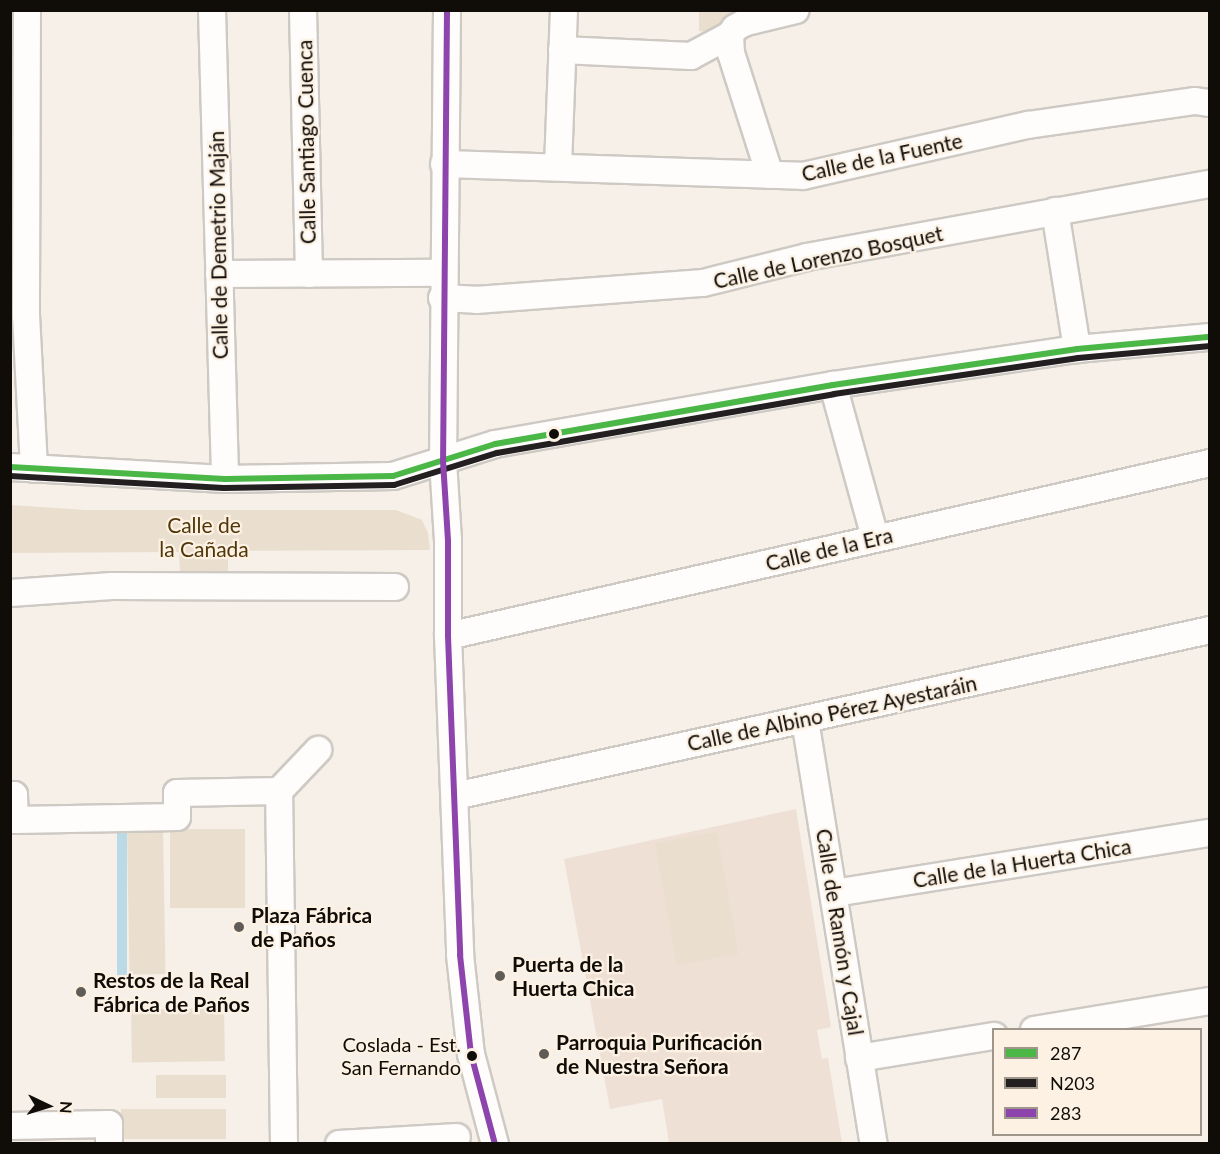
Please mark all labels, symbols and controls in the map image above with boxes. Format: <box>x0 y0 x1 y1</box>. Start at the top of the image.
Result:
street label: Calle Santiago Cuenca <box>292 40 320 244</box>
street label: Calle de la Fuente <box>799 128 965 186</box>
street label: Calle de Demetrio Maján <box>203 131 233 359</box>
street label: Calle de Lorenzo Bosquet <box>711 220 945 294</box>
unlabelled marker <box>548 428 560 440</box>
park label: Calle de la Cañada <box>159 512 249 562</box>
street label: Calle de la Era <box>763 522 895 576</box>
street label: Calle de Albino Pérez Ayestaráin <box>684 670 980 756</box>
street label: Calle de Ramón y Cajal <box>811 826 869 1038</box>
street label: Calle de la Huerta Chica <box>911 833 1133 893</box>
place label: Plaza Fábrica de Paños <box>251 902 372 952</box>
marker: Plaza Fábrica de Paños <box>232 920 246 934</box>
place label: Puerta de la Huerta Chica <box>512 951 634 1001</box>
place label: Restos de la Real Fábrica de Paños <box>93 967 250 1017</box>
marker: Puerta de la Huerta Chica <box>493 969 507 983</box>
marker: Restos de la Real Fábrica de Paños <box>74 985 88 999</box>
legend <box>992 1028 1202 1136</box>
place label: Parroquia Purificación de Nuestra Señora <box>556 1029 762 1079</box>
place label: Coslada - Est. San Fernando <box>341 1032 461 1079</box>
text: 287 <box>1050 1042 1081 1064</box>
marker: Parroquia Purificación de Nuestra Señora <box>537 1047 551 1061</box>
marker: Coslada - Est. San Fernando <box>466 1050 478 1062</box>
text: N203 <box>1050 1072 1095 1094</box>
north arrow <box>18 1076 78 1136</box>
text: N <box>57 1100 76 1114</box>
text: 283 <box>1050 1102 1081 1124</box>

